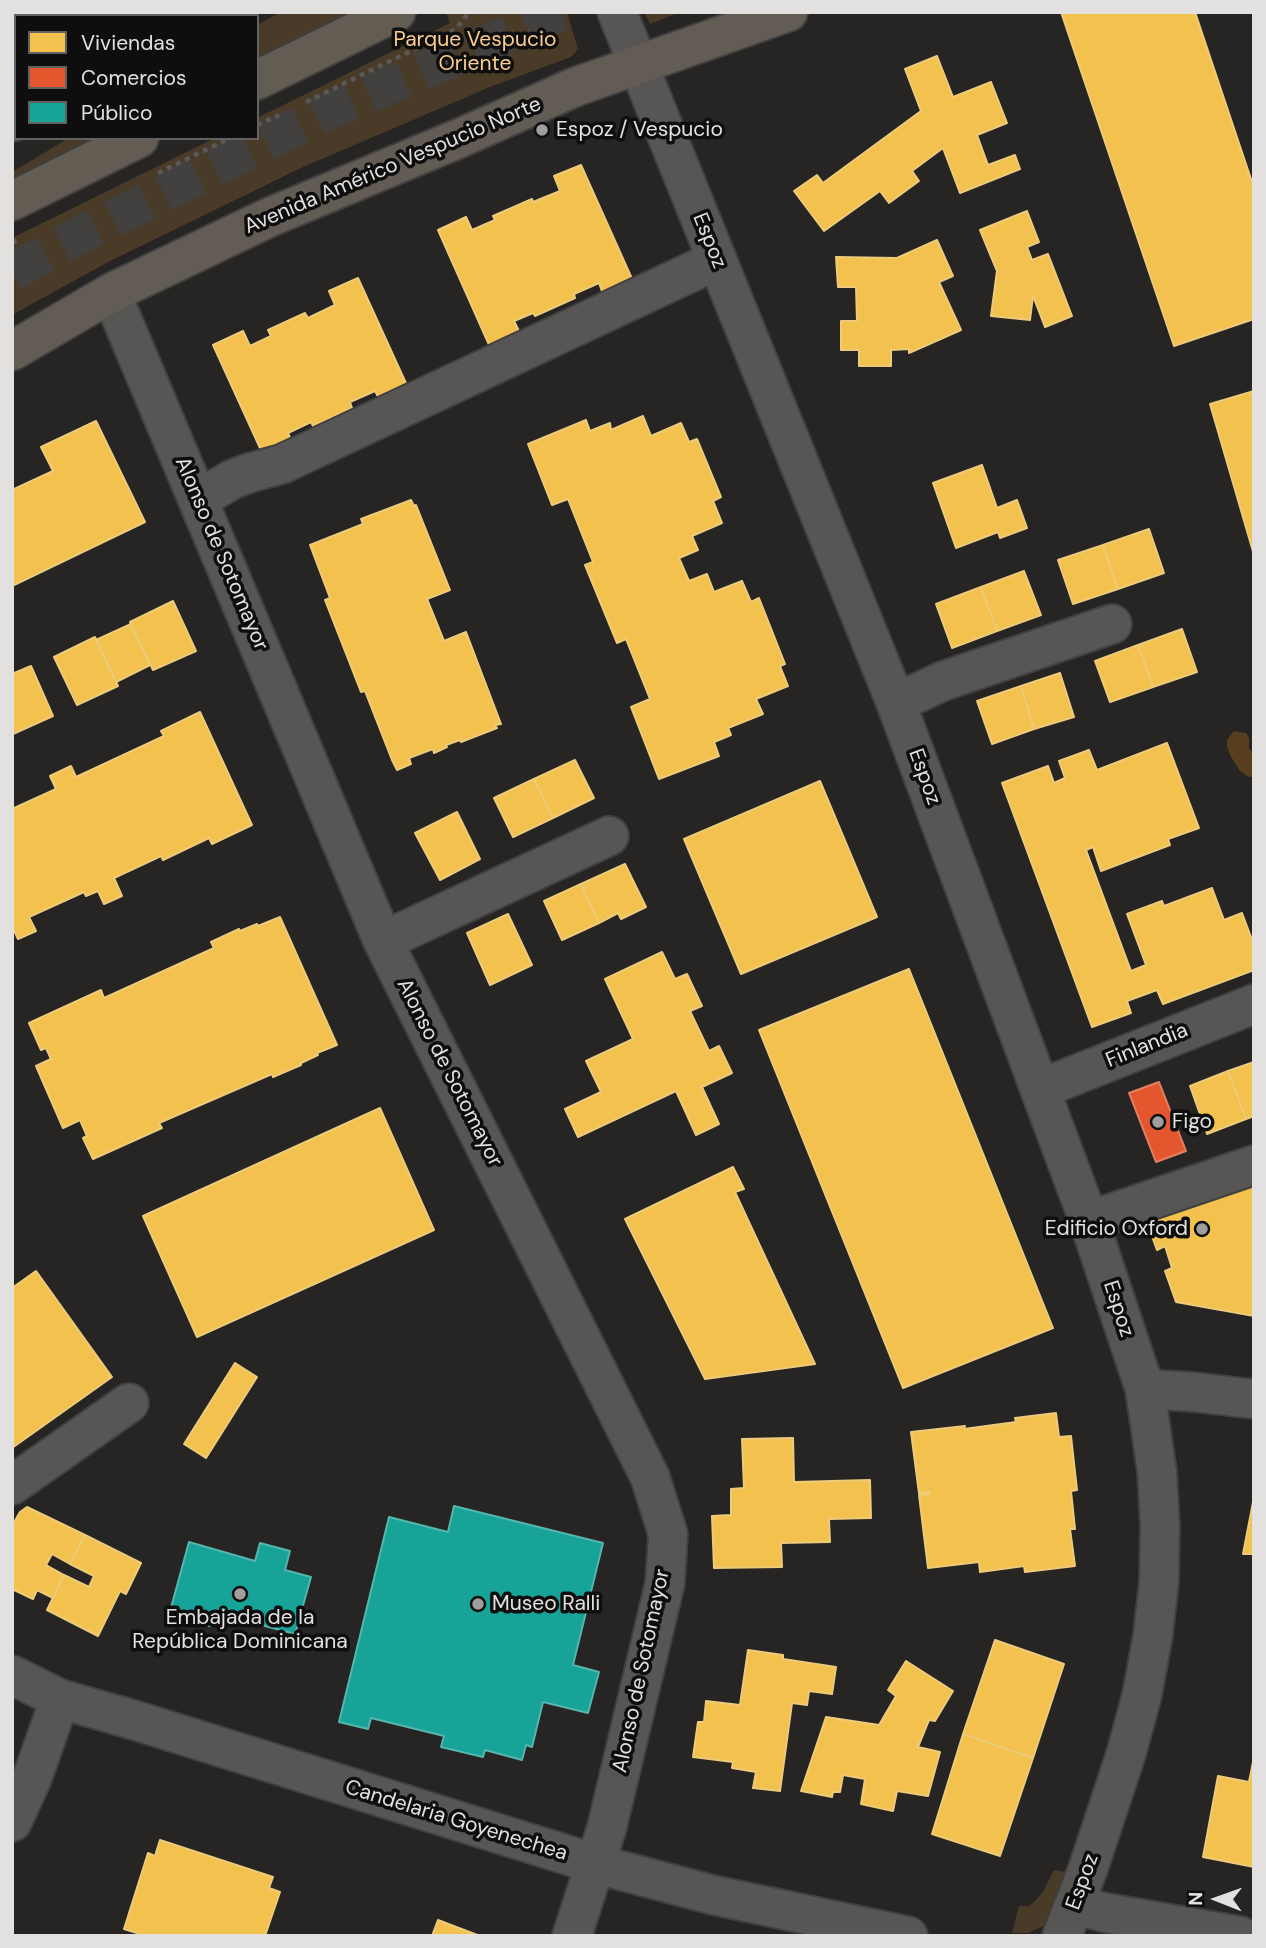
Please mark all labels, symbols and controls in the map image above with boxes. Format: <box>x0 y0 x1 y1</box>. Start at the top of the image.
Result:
legend <box>14 14 259 140</box>
park label: Parque Vespucio Oriente <box>393 27 557 77</box>
text: Viviendas <box>81 29 175 57</box>
text: Comercios <box>81 64 187 92</box>
street label: Avenida Américo Vespucio Norte <box>241 92 545 240</box>
text: Público <box>81 99 153 127</box>
place label: Espoz / Vespucio <box>556 117 723 143</box>
marker: Espoz / Vespucio <box>534 122 550 138</box>
street label: Espoz <box>687 210 731 272</box>
street label: Alonso de Sotomayor <box>169 453 273 655</box>
street label: Espoz <box>902 746 946 808</box>
street label: Alonso de Sotomayor <box>391 975 507 1171</box>
street label: Finlandia <box>1102 1018 1192 1074</box>
place label: Figo <box>1172 1109 1212 1135</box>
marker: Figo <box>1150 1114 1166 1130</box>
place label: Edificio Oxford <box>1045 1216 1188 1242</box>
marker: Edificio Oxford <box>1194 1221 1210 1237</box>
street label: Espoz <box>1097 1278 1139 1340</box>
street label: Alonso de Sotomayor <box>608 1567 676 1775</box>
marker: Embajada de la República Dominicana <box>232 1586 248 1602</box>
place label: Museo Ralli <box>492 1591 600 1617</box>
marker: Museo Ralli <box>470 1596 486 1612</box>
place label: Embajada de la República Dominicana <box>132 1605 348 1655</box>
street label: Candelaria Goyenechea <box>342 1775 570 1867</box>
street label: Espoz <box>1061 1851 1105 1913</box>
north arrow <box>1182 1864 1252 1934</box>
text: N <box>1183 1891 1208 1906</box>

